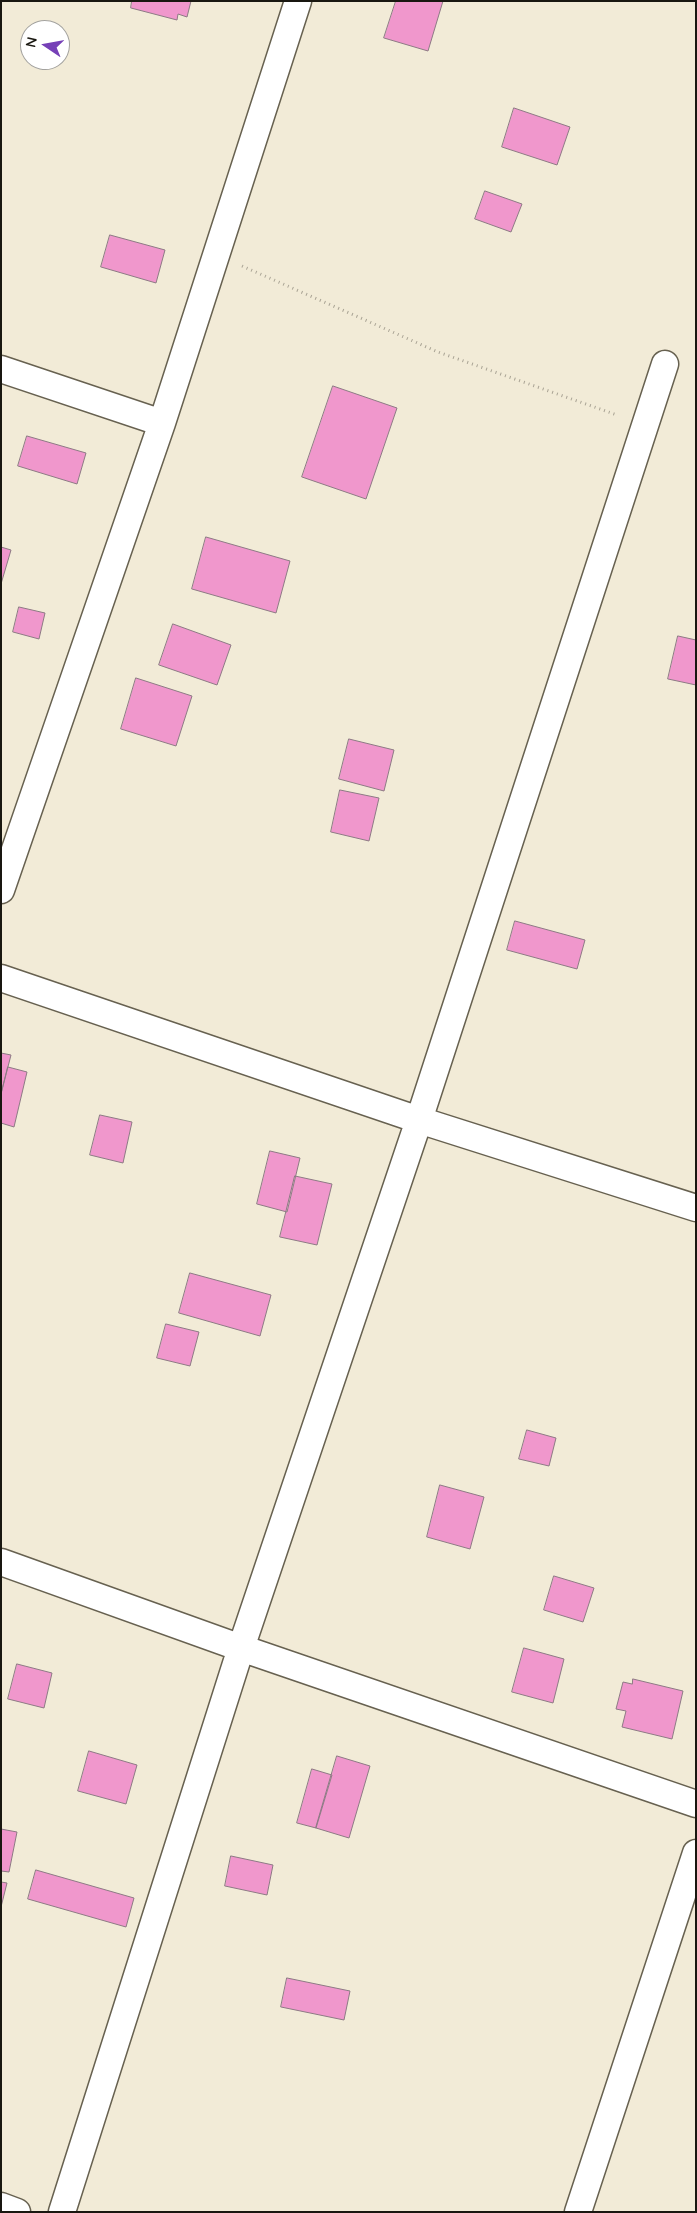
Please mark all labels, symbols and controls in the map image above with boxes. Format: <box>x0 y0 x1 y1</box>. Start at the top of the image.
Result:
north arrow <box>20 20 70 70</box>
text: N <box>21 35 41 49</box>

